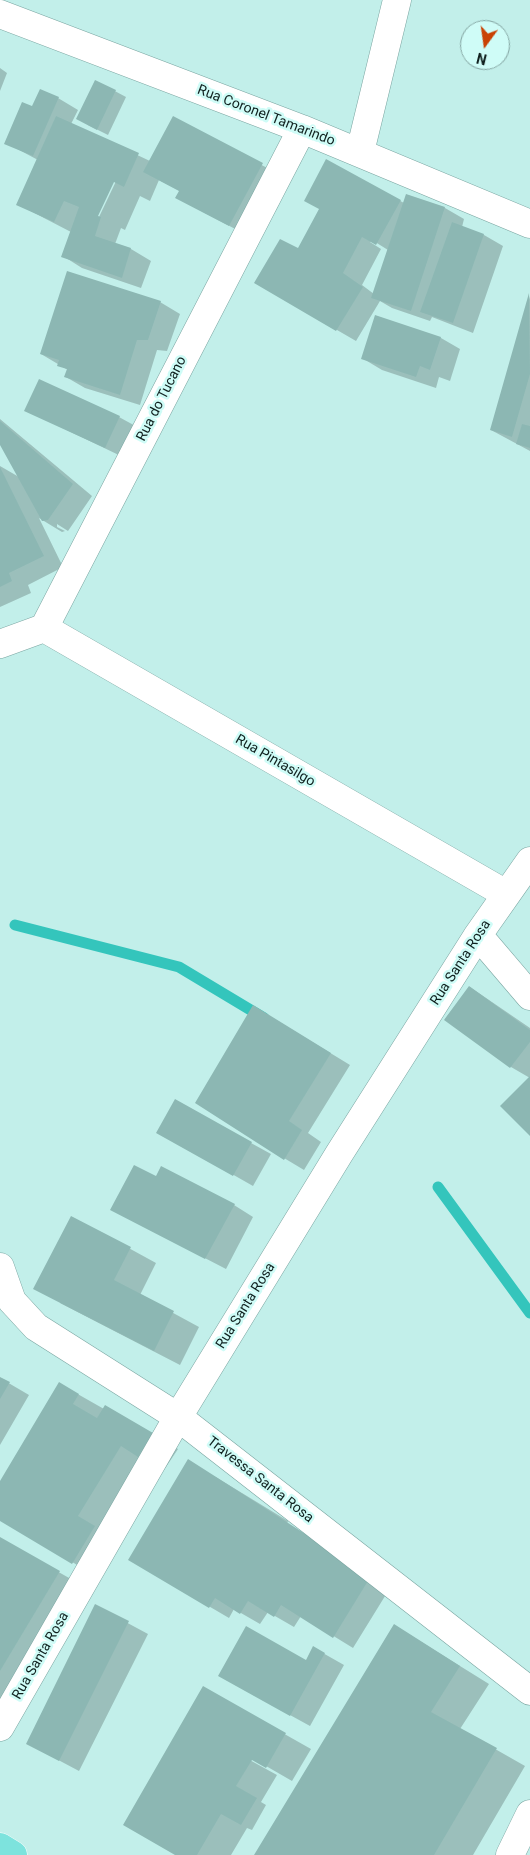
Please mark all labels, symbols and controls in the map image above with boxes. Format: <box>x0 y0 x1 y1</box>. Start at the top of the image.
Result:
north arrow <box>460 20 510 70</box>
text: N <box>475 50 488 68</box>
street label: Rua Coronel Tamarindo <box>195 82 337 150</box>
street label: Rua do Tucano <box>133 354 191 444</box>
street label: Rua Pintasilgo <box>232 731 318 791</box>
street label: Rua Santa Rosa <box>427 917 495 1009</box>
street label: Rua Santa Rosa <box>213 1260 279 1352</box>
street label: Travessa Santa Rosa <box>204 1433 316 1527</box>
street label: Rua Santa Rosa <box>9 1609 73 1703</box>

